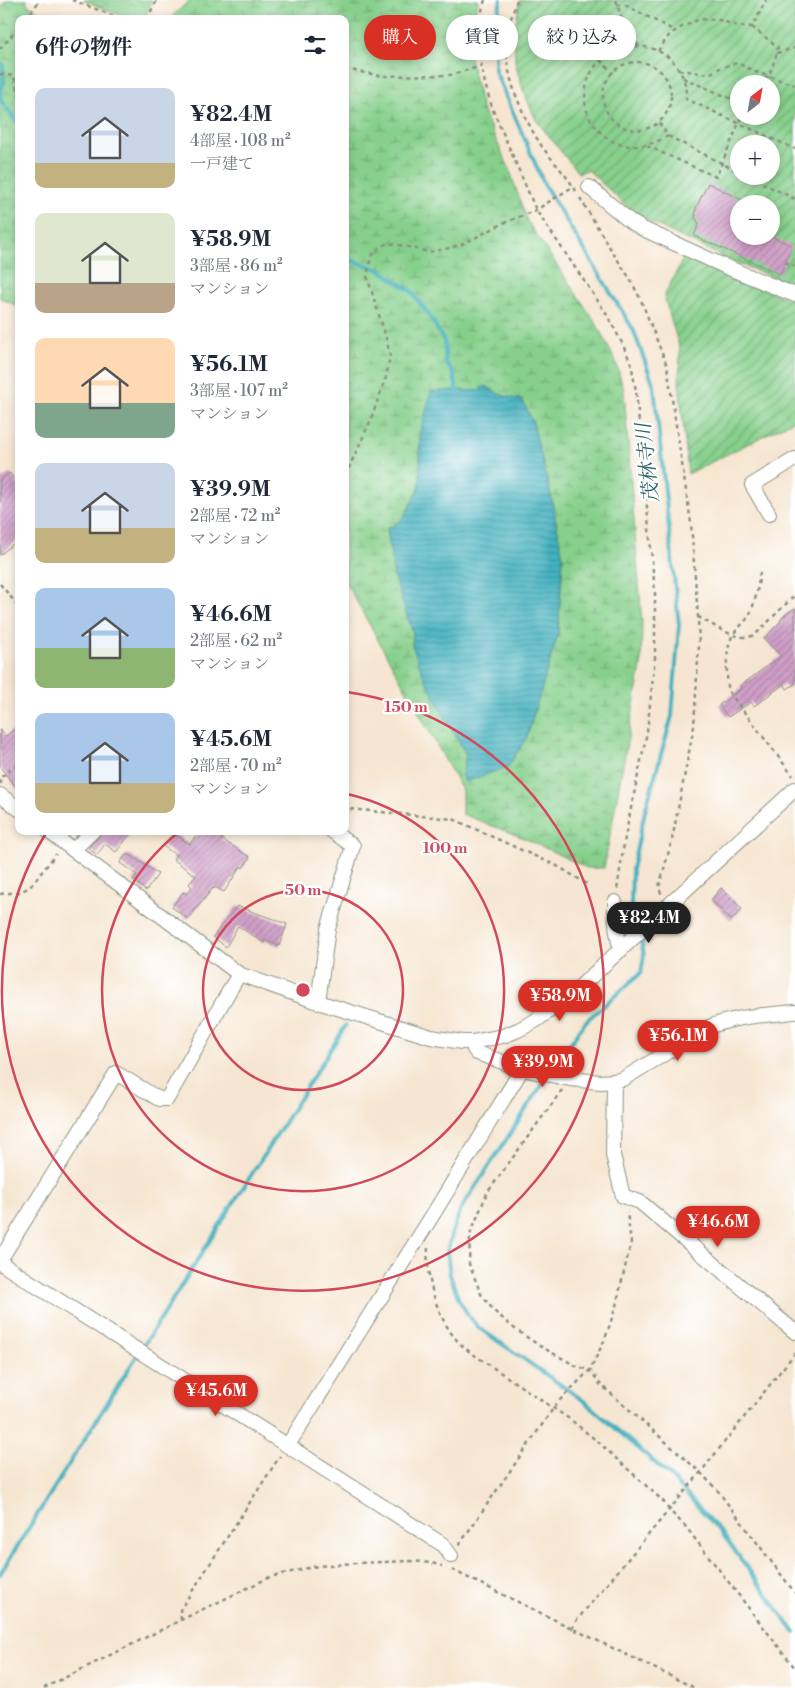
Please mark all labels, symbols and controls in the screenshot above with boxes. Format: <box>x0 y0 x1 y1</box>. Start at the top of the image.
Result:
chip: 購入 <box>364 15 436 60</box>
chip: 賃貸 <box>446 15 518 60</box>
chip: 絞り込み <box>528 15 636 60</box>
icon: filters <box>301 31 329 59</box>
text: 6件の物件 <box>35 35 132 61</box>
north arrow <box>730 75 780 125</box>
map controls <box>730 75 780 245</box>
text: ¥82.4M <box>190 102 272 128</box>
icon: home <box>75 108 135 168</box>
text: 4部屋 · 108 m² <box>190 131 290 151</box>
button: + <box>730 135 780 185</box>
text: 一戸建て <box>190 154 254 174</box>
button: − <box>730 195 780 245</box>
text: ¥58.9M <box>190 227 271 253</box>
icon: home <box>75 233 135 293</box>
text: 3部屋 · 86 m² <box>190 256 283 276</box>
text: マンション <box>190 279 269 299</box>
text: ¥56.1M <box>190 352 268 378</box>
icon: home <box>75 358 135 418</box>
text: 3部屋 · 107 m² <box>190 381 288 401</box>
text: マンション <box>190 404 269 424</box>
water label: 茂林寺川 <box>632 420 665 504</box>
text: ¥39.9M <box>190 477 270 503</box>
icon: home <box>75 483 135 543</box>
text: 2部屋 · 72 m² <box>190 506 280 526</box>
text: マンション <box>190 529 269 549</box>
text: ¥46.6M <box>190 602 272 628</box>
icon: home <box>75 608 135 668</box>
text: 2部屋 · 62 m² <box>190 631 282 651</box>
text: マンション <box>190 654 269 674</box>
text: 150 m <box>384 698 428 717</box>
text: ¥45.6M <box>190 727 272 753</box>
icon: home <box>75 733 135 793</box>
text: 2部屋 · 70 m² <box>190 756 282 776</box>
text: マンション <box>190 779 269 799</box>
text: 100 m <box>423 839 468 858</box>
text: 50 m <box>285 881 321 900</box>
pin: ¥82.4M <box>608 902 690 944</box>
text: ¥82.4M <box>618 908 680 928</box>
pin: ¥58.9M <box>519 980 601 1022</box>
centre of rings <box>294 981 312 999</box>
text: ¥58.9M <box>529 986 591 1006</box>
pin: ¥56.1M <box>637 1020 719 1062</box>
text: ¥56.1M <box>648 1026 708 1046</box>
pin: ¥39.9M <box>502 1046 584 1088</box>
text: ¥39.9M <box>512 1052 574 1072</box>
pin: ¥46.6M <box>677 1206 759 1248</box>
text: ¥46.6M <box>687 1212 749 1232</box>
pin: ¥45.6M <box>175 1374 257 1417</box>
text: ¥45.6M <box>185 1381 247 1401</box>

